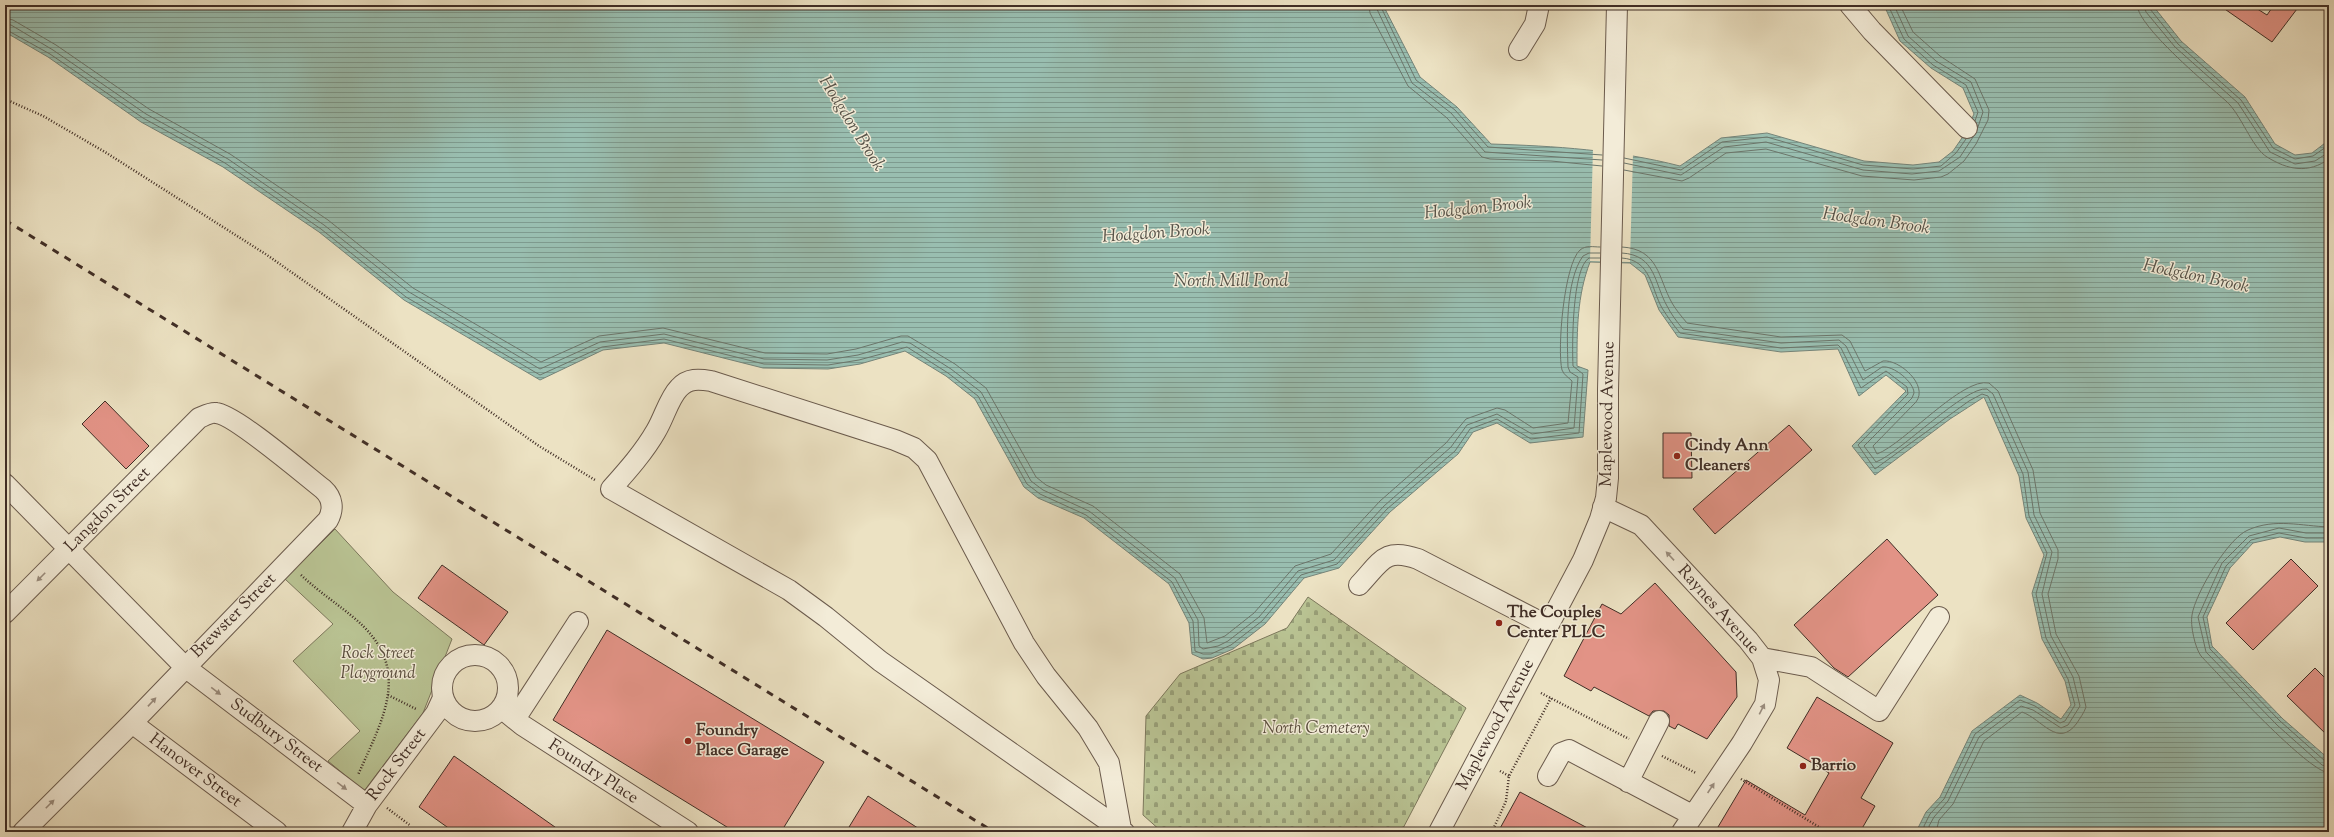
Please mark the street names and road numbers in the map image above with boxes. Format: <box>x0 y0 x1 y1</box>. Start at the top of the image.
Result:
street label: Maplewood Avenue <box>1595 341 1621 487</box>
street label: Langdon Street <box>60 462 156 558</box>
street label: Raynes Avenue <box>1671 560 1765 660</box>
street label: Brewster Street <box>186 568 282 664</box>
street label: Maplewood Avenue <box>1451 655 1541 795</box>
street label: Sudbury Street <box>224 693 328 779</box>
street label: Rock Street <box>362 724 432 806</box>
street label: Hanover Street <box>144 728 246 814</box>
street label: Foundry Place <box>543 734 643 810</box>

